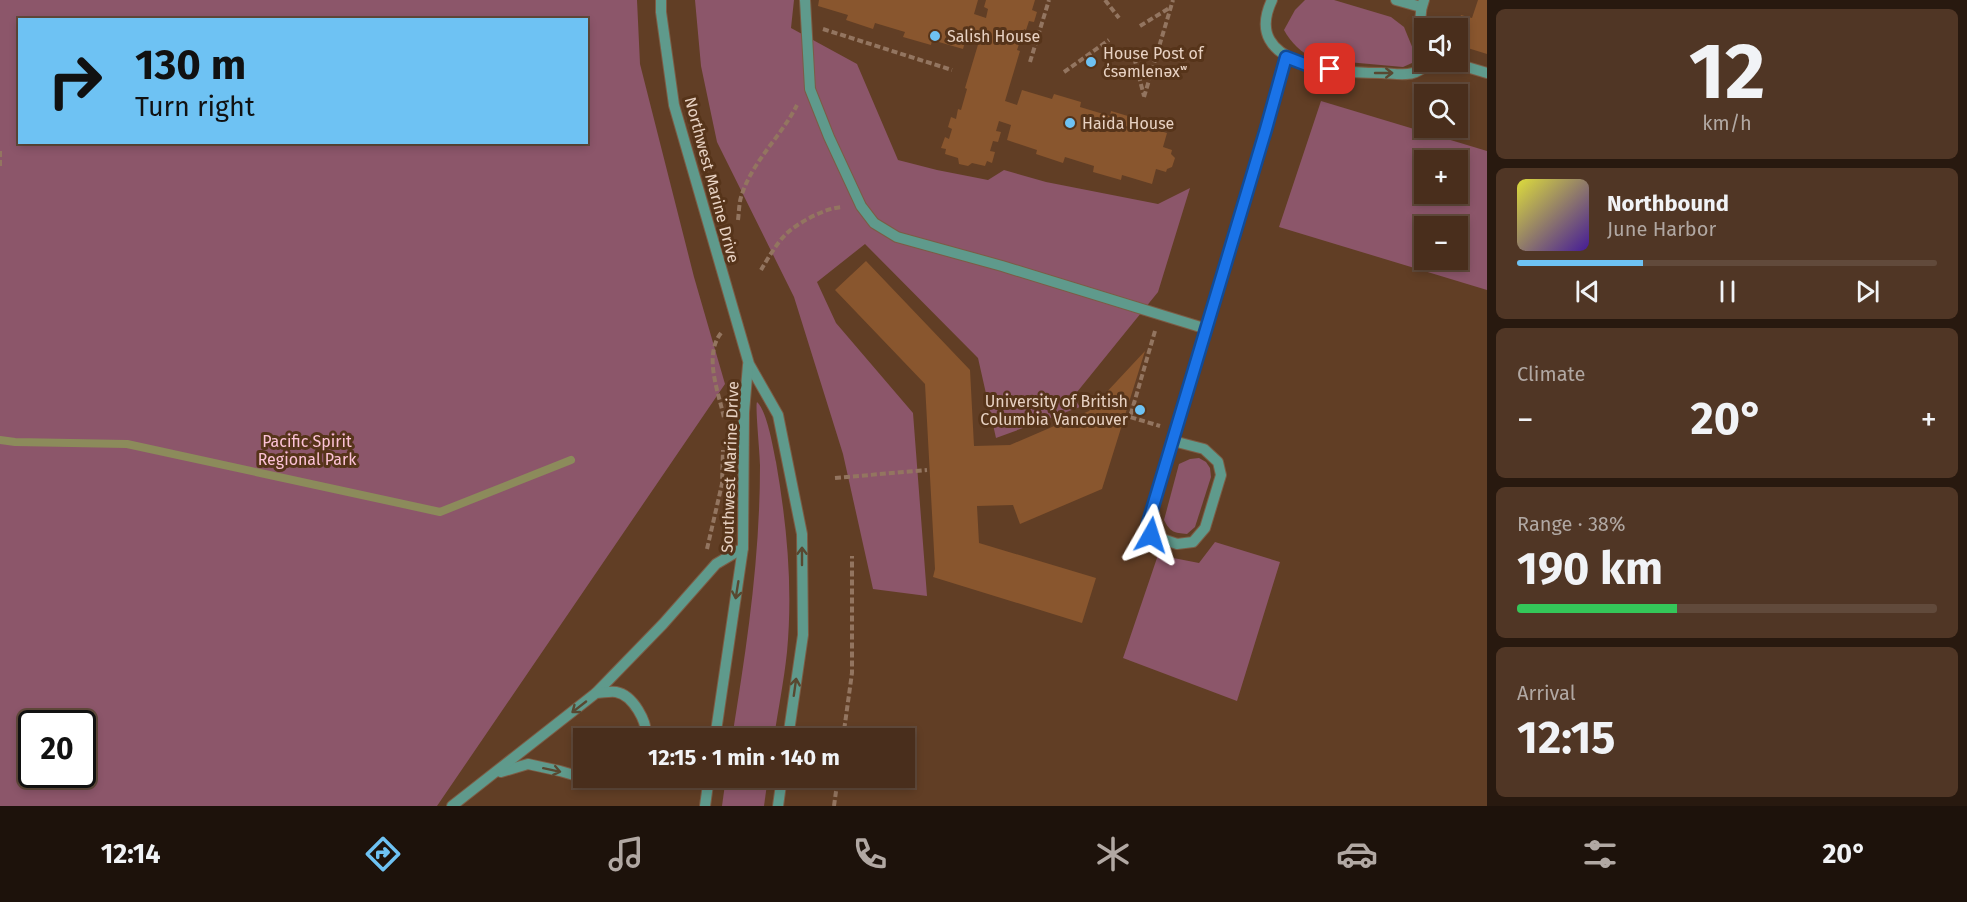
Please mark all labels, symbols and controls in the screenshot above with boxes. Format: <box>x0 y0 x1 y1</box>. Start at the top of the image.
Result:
map controls <box>1414 18 1468 270</box>
button: sound <box>1414 18 1468 72</box>
text: 12 <box>1689 25 1765 119</box>
place label: Salish House <box>947 27 1040 46</box>
marker: Salish House <box>928 29 942 43</box>
text: 130 m <box>135 40 246 90</box>
icon: right <box>36 42 114 120</box>
pin <box>1304 43 1355 94</box>
place label: House Post of c̓səmlenəxʷ <box>1103 44 1205 81</box>
icon: arrive <box>1313 52 1346 85</box>
marker: House Post of c̓səmlenəxʷ <box>1084 55 1098 69</box>
one-way arrow <box>1374 67 1394 79</box>
button: search <box>1414 84 1468 138</box>
text: Turn right <box>135 91 255 123</box>
street label: Northwest Marine Drive <box>681 95 743 265</box>
text: km/h <box>1702 111 1752 135</box>
place label: Haida House <box>1082 114 1174 133</box>
marker: Haida House <box>1063 116 1077 130</box>
button: + <box>1414 150 1468 204</box>
text: Northbound <box>1607 190 1729 217</box>
button: − <box>1414 216 1468 270</box>
text: June Harbor <box>1607 217 1716 241</box>
icon: previous <box>1571 275 1604 308</box>
icon: pause <box>1711 275 1744 308</box>
icon: next <box>1851 275 1884 308</box>
text: Climate <box>1517 362 1585 386</box>
street label: Southwest Marine Drive <box>718 381 742 553</box>
place label: University of British Columbia Vancouver <box>980 392 1129 429</box>
text: 20° <box>1690 392 1764 446</box>
text: − <box>1517 400 1534 440</box>
text: + <box>1921 400 1937 440</box>
marker: University of British Columbia Vancouver <box>1133 403 1147 417</box>
park label: Pacific Spirit Regional Park <box>258 432 357 469</box>
position arrow <box>1119 503 1183 567</box>
text: Range · 38% <box>1517 512 1625 536</box>
text: 190 km <box>1517 542 1663 596</box>
one-way arrow <box>796 546 808 566</box>
one-way arrow <box>732 580 743 600</box>
one-way arrow <box>790 677 801 697</box>
text: Arrival <box>1517 681 1576 705</box>
one-way arrow <box>571 700 587 713</box>
speed limit sign: 20 <box>18 710 96 788</box>
text: 12:15 <box>1517 711 1615 765</box>
text: 12:15 · 1 min · 140 m <box>648 744 840 771</box>
one-way arrow <box>542 764 561 776</box>
icon: directions <box>362 833 404 875</box>
icon: music <box>605 833 647 875</box>
icon: phone <box>849 833 891 875</box>
icon: climate <box>1092 833 1134 875</box>
icon: car <box>1336 833 1378 875</box>
icon: filters <box>1579 833 1621 875</box>
text: 12:14 <box>101 838 161 870</box>
text: 20° <box>1822 838 1866 870</box>

